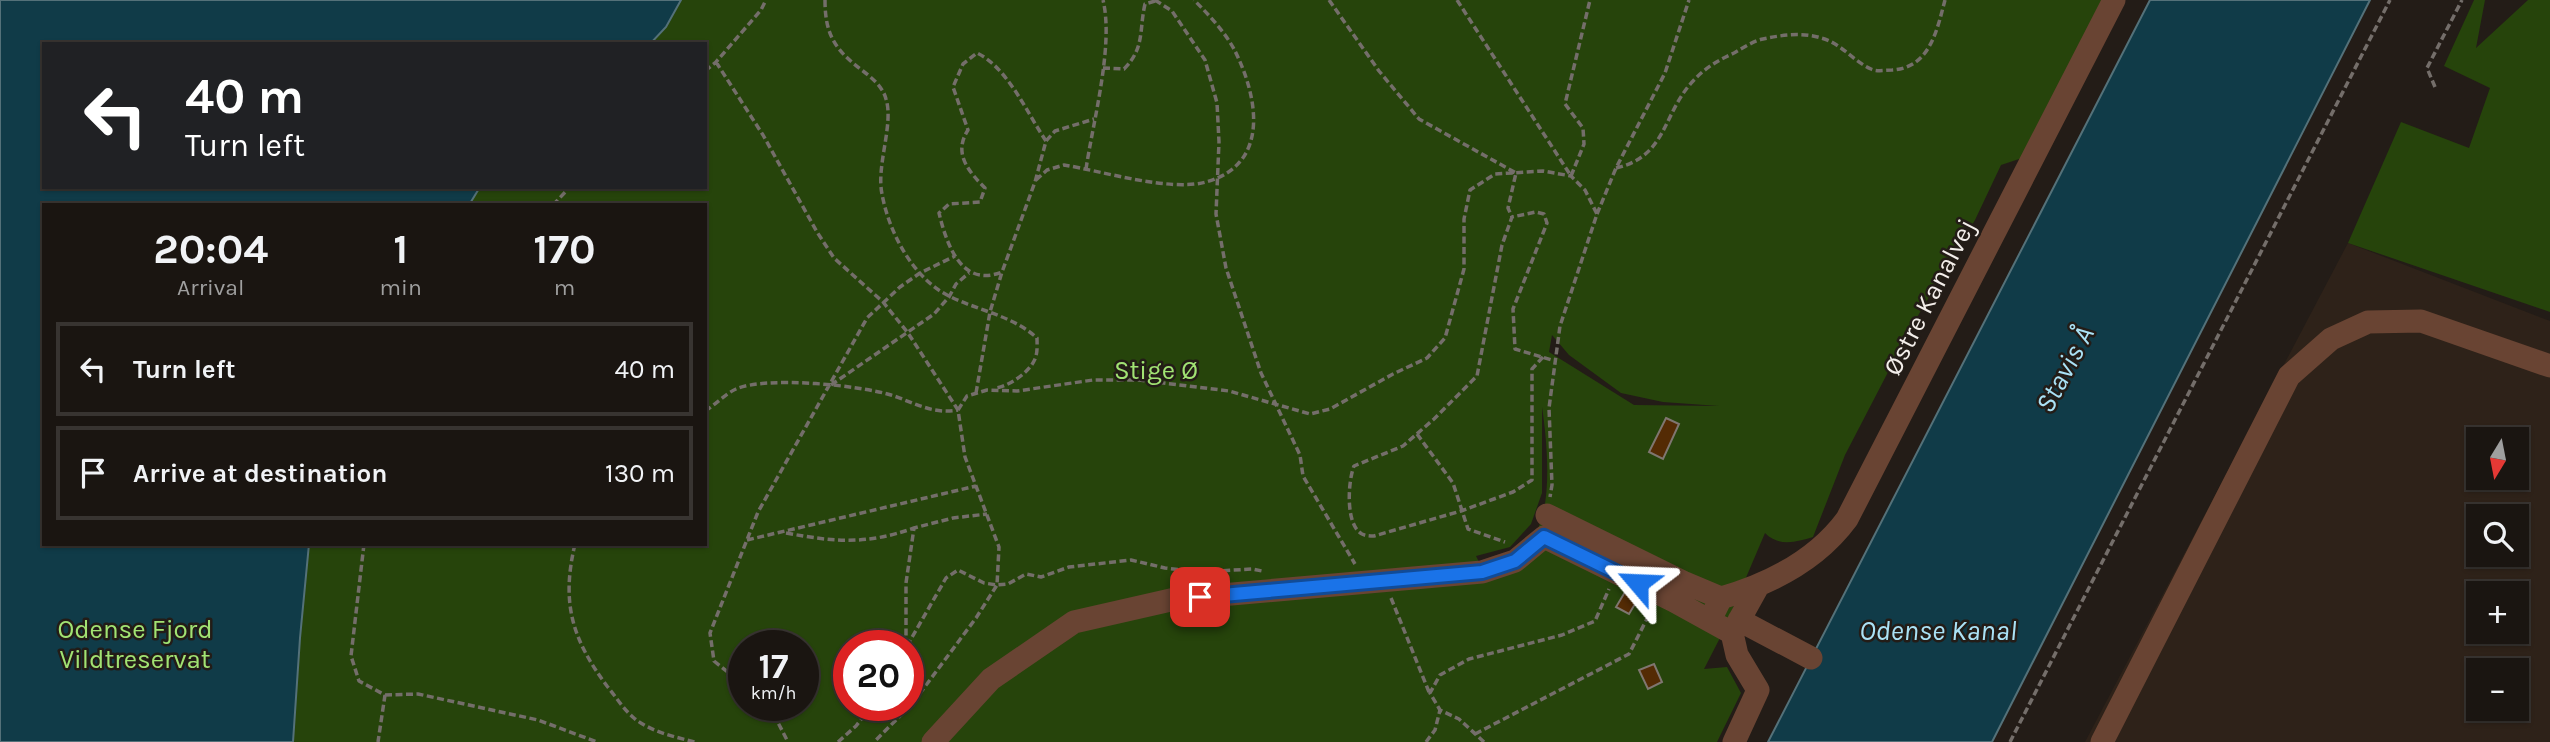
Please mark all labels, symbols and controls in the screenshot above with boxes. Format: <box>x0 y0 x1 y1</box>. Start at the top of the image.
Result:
text: 40 m <box>185 68 304 125</box>
icon: left <box>70 70 161 161</box>
text: Turn left <box>185 127 305 164</box>
street label: Østre Kanalvej <box>1877 214 1982 380</box>
text: 20:04 <box>153 224 268 274</box>
text: 1 <box>393 224 408 274</box>
text: 170 <box>533 224 596 274</box>
text: Arrival <box>177 274 244 301</box>
text: min <box>380 274 422 301</box>
text: m <box>554 274 575 301</box>
water label: Stavis Å <box>2028 321 2101 418</box>
icon: left <box>74 350 112 388</box>
text: Turn left <box>133 354 235 385</box>
text: 40 m <box>615 354 675 385</box>
park label: Stige Ø <box>1114 355 1198 386</box>
north arrow <box>2466 427 2529 490</box>
map controls <box>2466 427 2529 721</box>
icon: arrive <box>74 454 112 492</box>
text: Arrive at destination <box>133 458 387 489</box>
text: 130 m <box>605 458 675 489</box>
button: search <box>2466 504 2529 567</box>
position arrow <box>1601 546 1675 620</box>
pin <box>1170 567 1230 627</box>
icon: arrive <box>1181 578 1219 616</box>
button: + <box>2466 581 2529 644</box>
park label: Odense Fjord Vildtreservat <box>57 614 213 675</box>
water label: Odense Kanal <box>1859 614 2017 647</box>
speed limit sign: 20 <box>833 630 924 721</box>
text: 17 <box>759 646 788 687</box>
button: − <box>2466 658 2529 721</box>
text: km/h <box>751 682 796 704</box>

